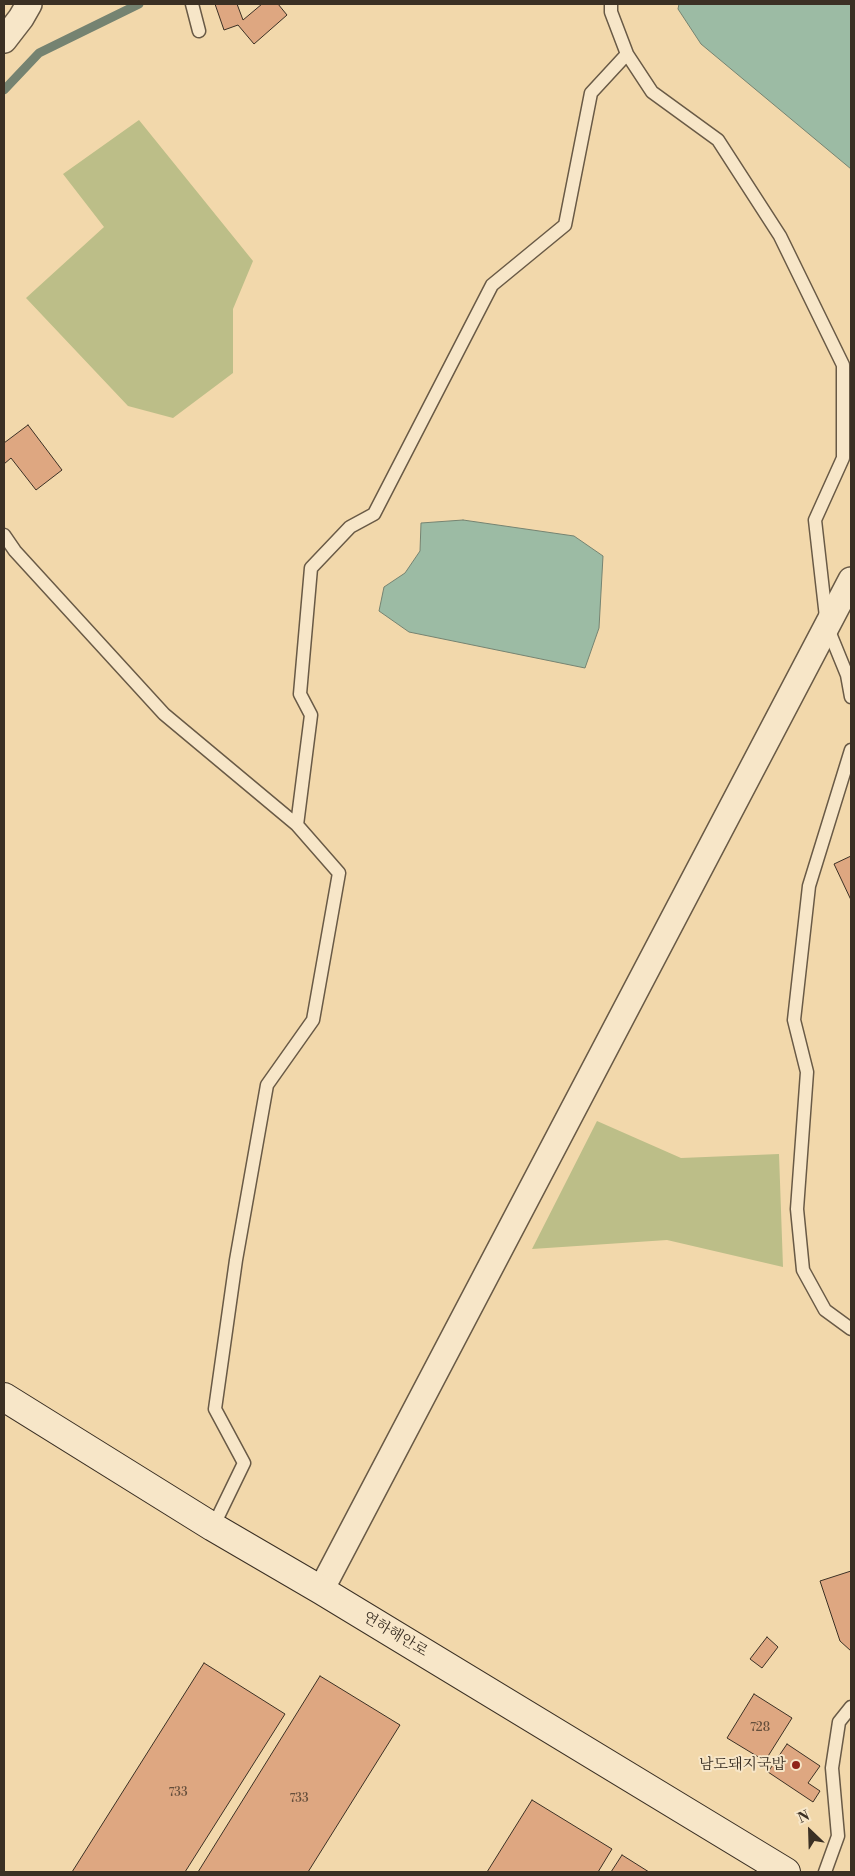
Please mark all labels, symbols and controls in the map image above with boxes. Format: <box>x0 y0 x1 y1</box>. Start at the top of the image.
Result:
street label: 연하해안로 <box>359 1609 431 1661</box>
house number: 728 <box>750 1721 770 1735</box>
place label: 남도돼지국밥 <box>699 1756 786 1774</box>
marker: 남도돼지국밥 <box>790 1759 802 1771</box>
house number: 733 <box>168 1786 188 1800</box>
house number: 733 <box>289 1792 309 1806</box>
north arrow <box>785 1806 835 1856</box>
text: N <box>795 1807 813 1828</box>

